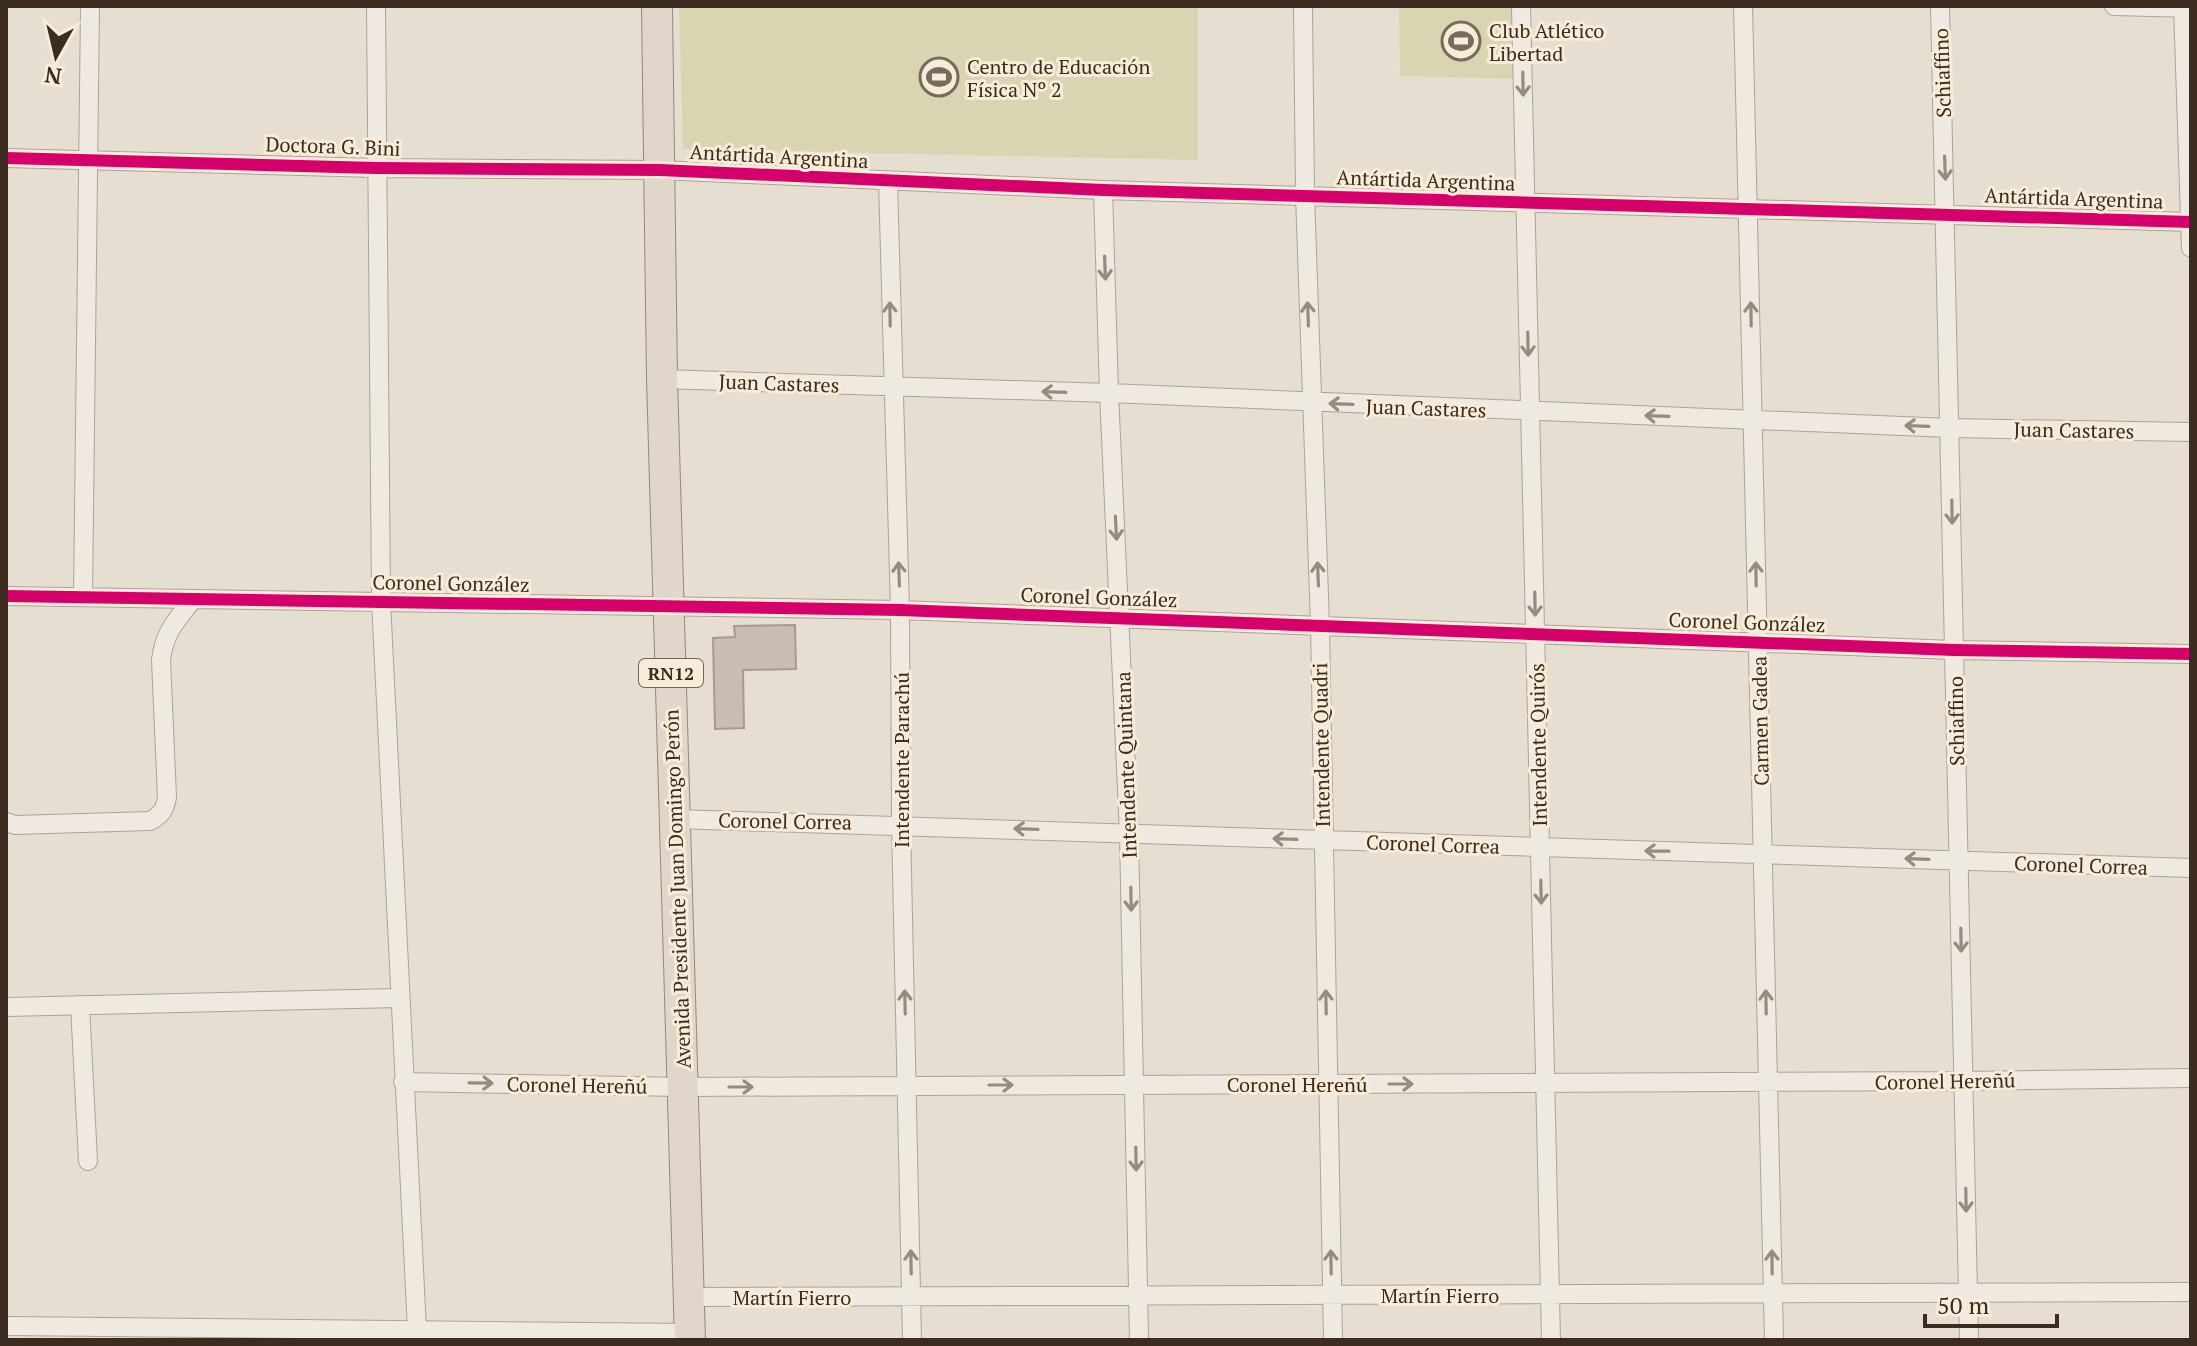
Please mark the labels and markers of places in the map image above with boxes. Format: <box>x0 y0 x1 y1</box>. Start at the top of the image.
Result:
place label: Club Atlético Libertad <box>1489 17 1604 67</box>
sports icon: Club Atlético Libertad <box>1440 20 1482 62</box>
place label: Centro de Educación Física Nº 2 <box>967 53 1150 103</box>
sports icon: Centro de Educación Física Nº 2 <box>918 56 960 98</box>

